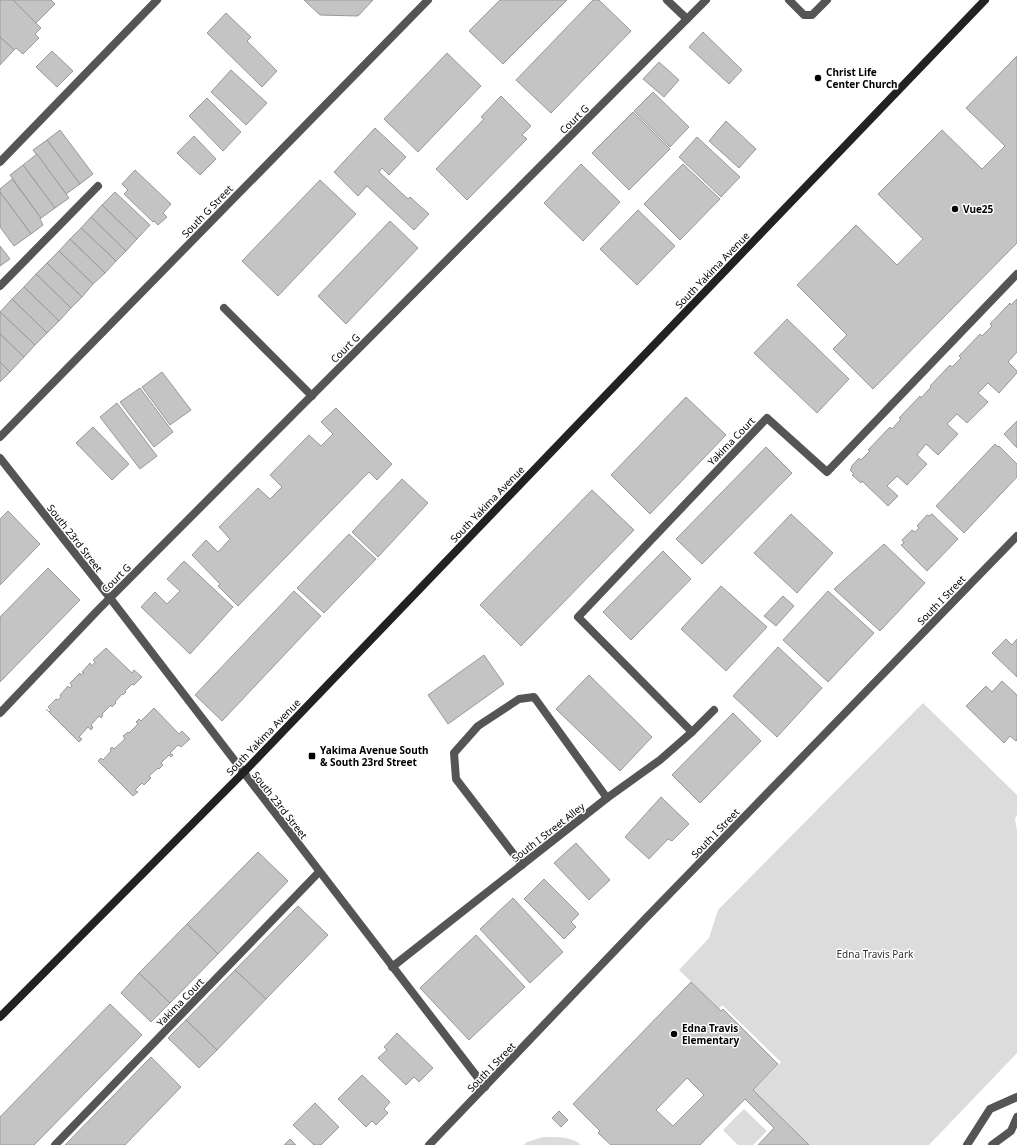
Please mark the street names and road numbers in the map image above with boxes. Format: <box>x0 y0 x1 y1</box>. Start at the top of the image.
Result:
street label: Court G <box>556 101 592 137</box>
street label: South G Street <box>178 181 236 240</box>
street label: South Yakima Avenue <box>672 228 753 311</box>
street label: Court G <box>327 330 363 366</box>
street label: Yakima Court <box>704 413 758 468</box>
street label: South Yakima Avenue <box>447 462 528 545</box>
street label: South 23rd Street <box>44 501 106 575</box>
street label: Court G <box>98 560 134 596</box>
street label: South I Street <box>914 572 969 628</box>
street label: South Yakima Avenue <box>223 695 304 778</box>
street label: South 23rd Street <box>249 768 311 842</box>
street label: South I Street Alley <box>509 799 588 865</box>
street label: South I Street <box>688 805 743 861</box>
street label: Yakima Court <box>153 974 207 1029</box>
street label: South I Street <box>464 1039 519 1095</box>

